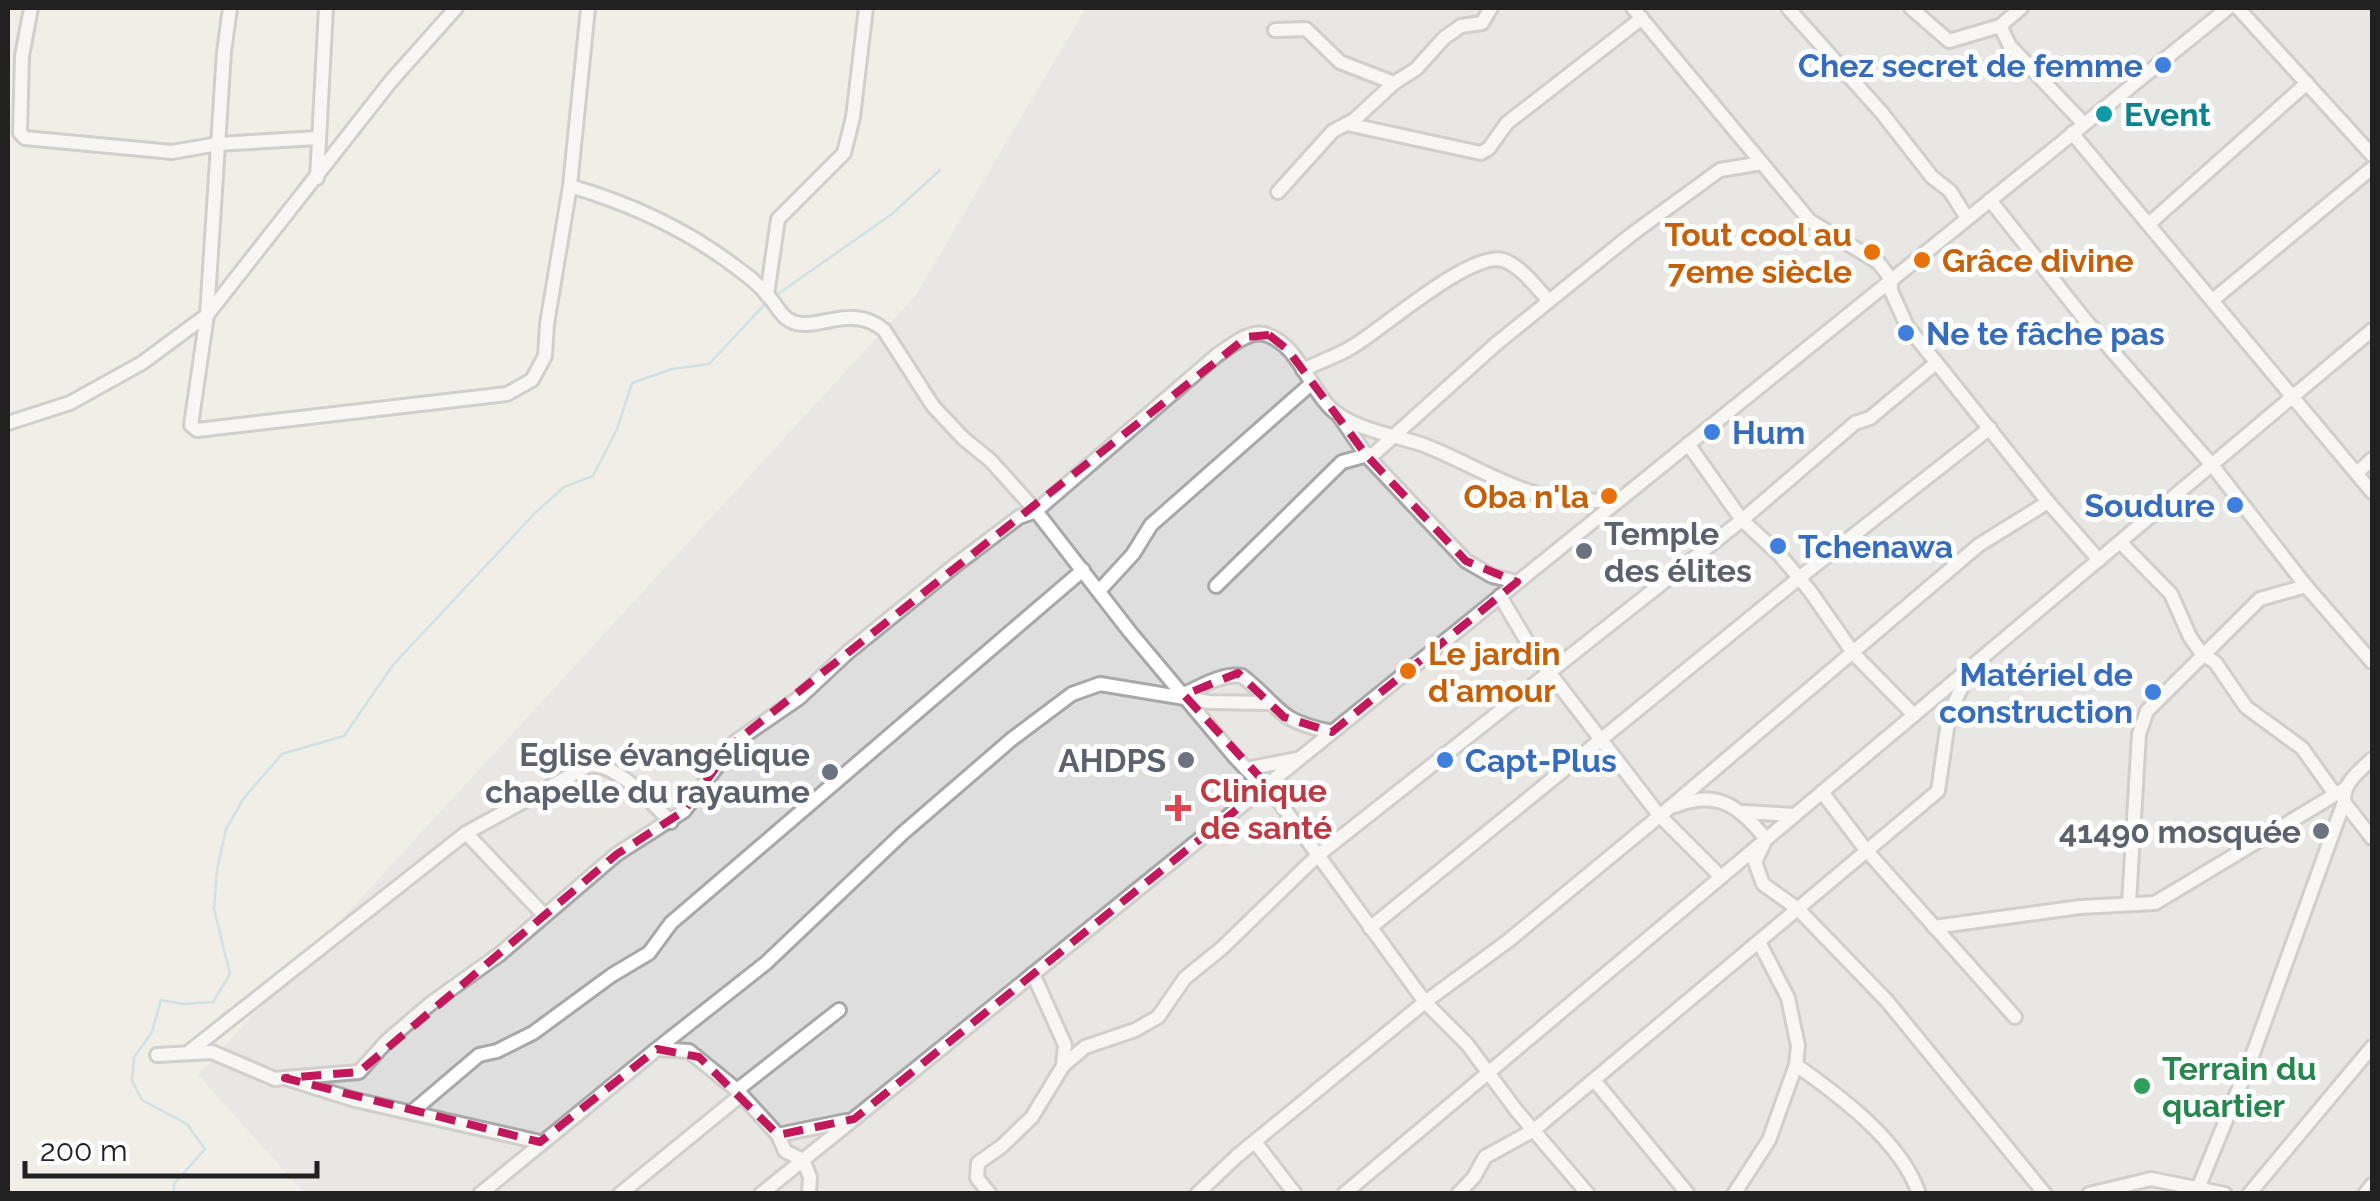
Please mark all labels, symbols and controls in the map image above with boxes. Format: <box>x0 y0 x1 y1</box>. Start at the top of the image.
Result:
place label: Chez secret de femme <box>1798 47 2143 84</box>
marker: Chez secret de femme <box>2152 54 2174 76</box>
place label: Event <box>2124 96 2211 133</box>
marker: Event <box>2093 103 2115 125</box>
place label: Tout cool au 7eme siècle <box>1664 216 1852 290</box>
marker: Tout cool au 7eme siècle <box>1861 241 1883 263</box>
place label: Grâce divine <box>1942 242 2134 279</box>
marker: Grâce divine <box>1911 249 1933 271</box>
place label: Ne te fâche pas <box>1926 315 2165 352</box>
marker: Ne te fâche pas <box>1895 322 1917 344</box>
place label: Hum <box>1732 414 1805 451</box>
marker: Hum <box>1701 421 1723 443</box>
place label: Oba n'la <box>1463 478 1589 515</box>
marker: Oba n'la <box>1598 485 1620 507</box>
place label: Soudure <box>2084 487 2215 524</box>
marker: Soudure <box>2224 494 2246 516</box>
place label: Temple des élites <box>1604 515 1752 589</box>
place label: Tchenawa <box>1798 528 1953 565</box>
marker: Tchenawa <box>1767 535 1789 557</box>
marker: Temple des élites <box>1573 540 1595 562</box>
place label: Le jardin d'amour <box>1428 635 1561 709</box>
place label: Matériel de construction <box>1939 656 2133 730</box>
marker: Le jardin d'amour <box>1397 660 1419 682</box>
marker: Matériel de construction <box>2142 681 2164 703</box>
place label: Eglise évangélique chapelle du rayaume <box>485 736 810 810</box>
place label: AHDPS <box>1058 742 1166 779</box>
place label: Capt-Plus <box>1465 742 1617 779</box>
marker: AHDPS <box>1175 749 1197 771</box>
marker: Capt-Plus <box>1434 749 1456 771</box>
marker: Eglise évangélique chapelle du rayaume <box>819 761 841 783</box>
place label: Clinique de santé <box>1200 772 1332 846</box>
marker: Clinique de santé <box>1165 795 1191 821</box>
place label: 41490 mosquée <box>2059 813 2301 850</box>
marker: 41490 mosquée <box>2310 820 2332 842</box>
place label: Terrain du quartier <box>2162 1050 2316 1124</box>
marker: Terrain du quartier <box>2131 1075 2153 1097</box>
scale bar <box>25 1116 318 1178</box>
text: 200 m <box>40 1133 128 1168</box>

